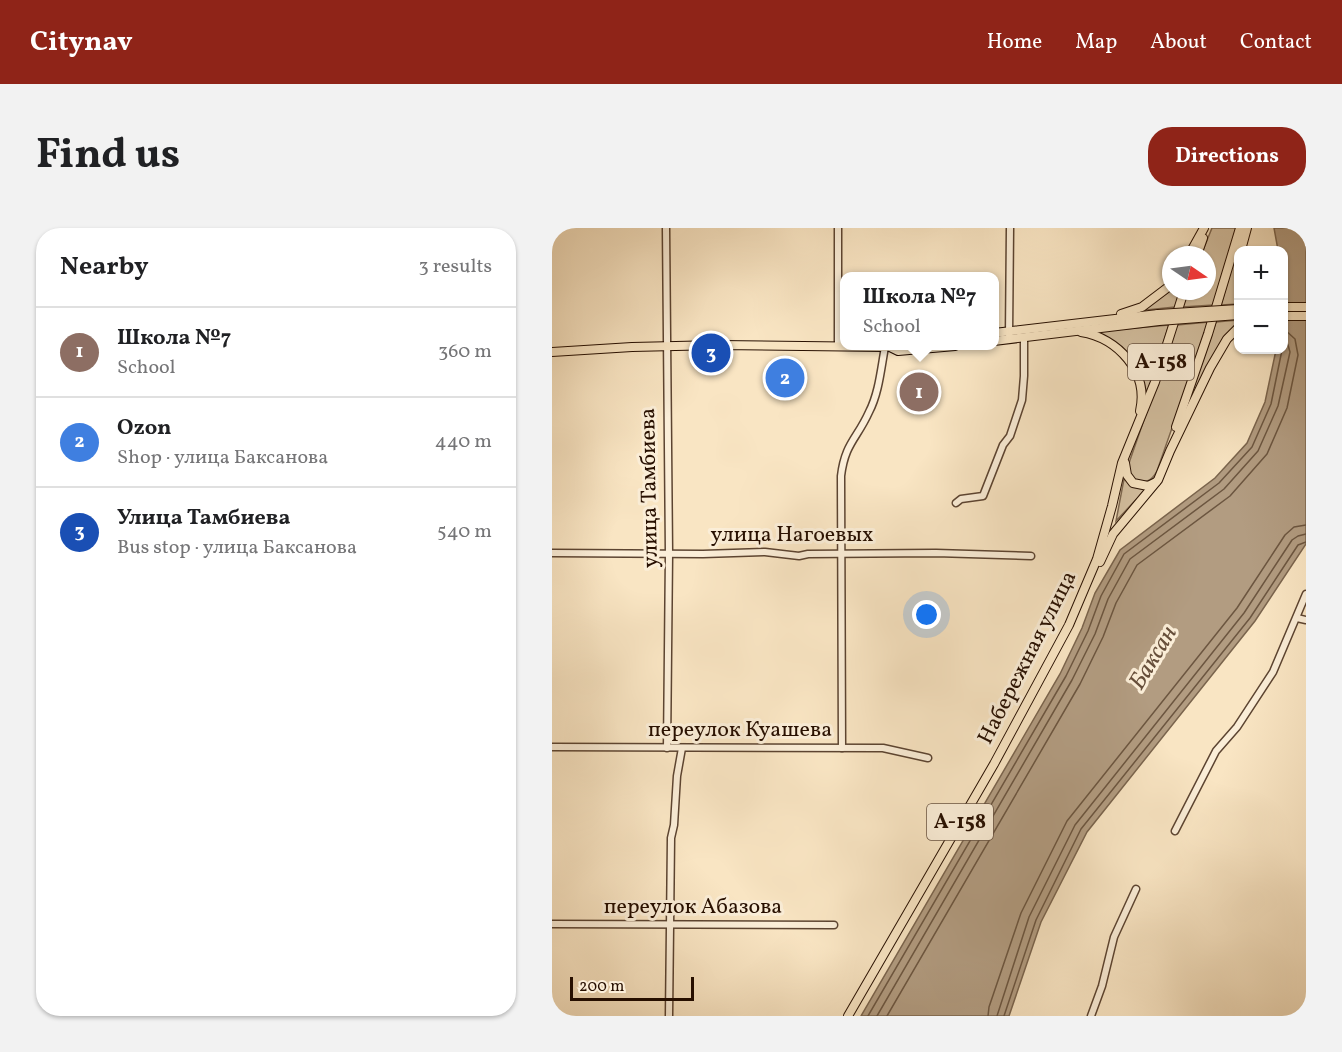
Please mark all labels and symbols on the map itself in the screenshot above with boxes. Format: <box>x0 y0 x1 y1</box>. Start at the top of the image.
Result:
north arrow <box>1162 246 1216 300</box>
pin: 3 <box>692 330 730 376</box>
road number: А-158 <box>1128 344 1194 380</box>
pin: 2 <box>766 356 804 400</box>
pin: 1 <box>900 370 938 414</box>
street label: улица Тамбиева <box>633 408 667 568</box>
street label: улица Нагоевых <box>711 520 873 551</box>
street label: Набережная улица <box>971 566 1085 750</box>
your location <box>912 600 941 629</box>
water label: Баксан <box>1122 620 1186 696</box>
street label: переулок Куашева <box>648 715 832 746</box>
road number: А-158 <box>927 804 993 840</box>
street label: переулок Абазова <box>604 892 782 923</box>
scale bar <box>570 974 694 1002</box>

